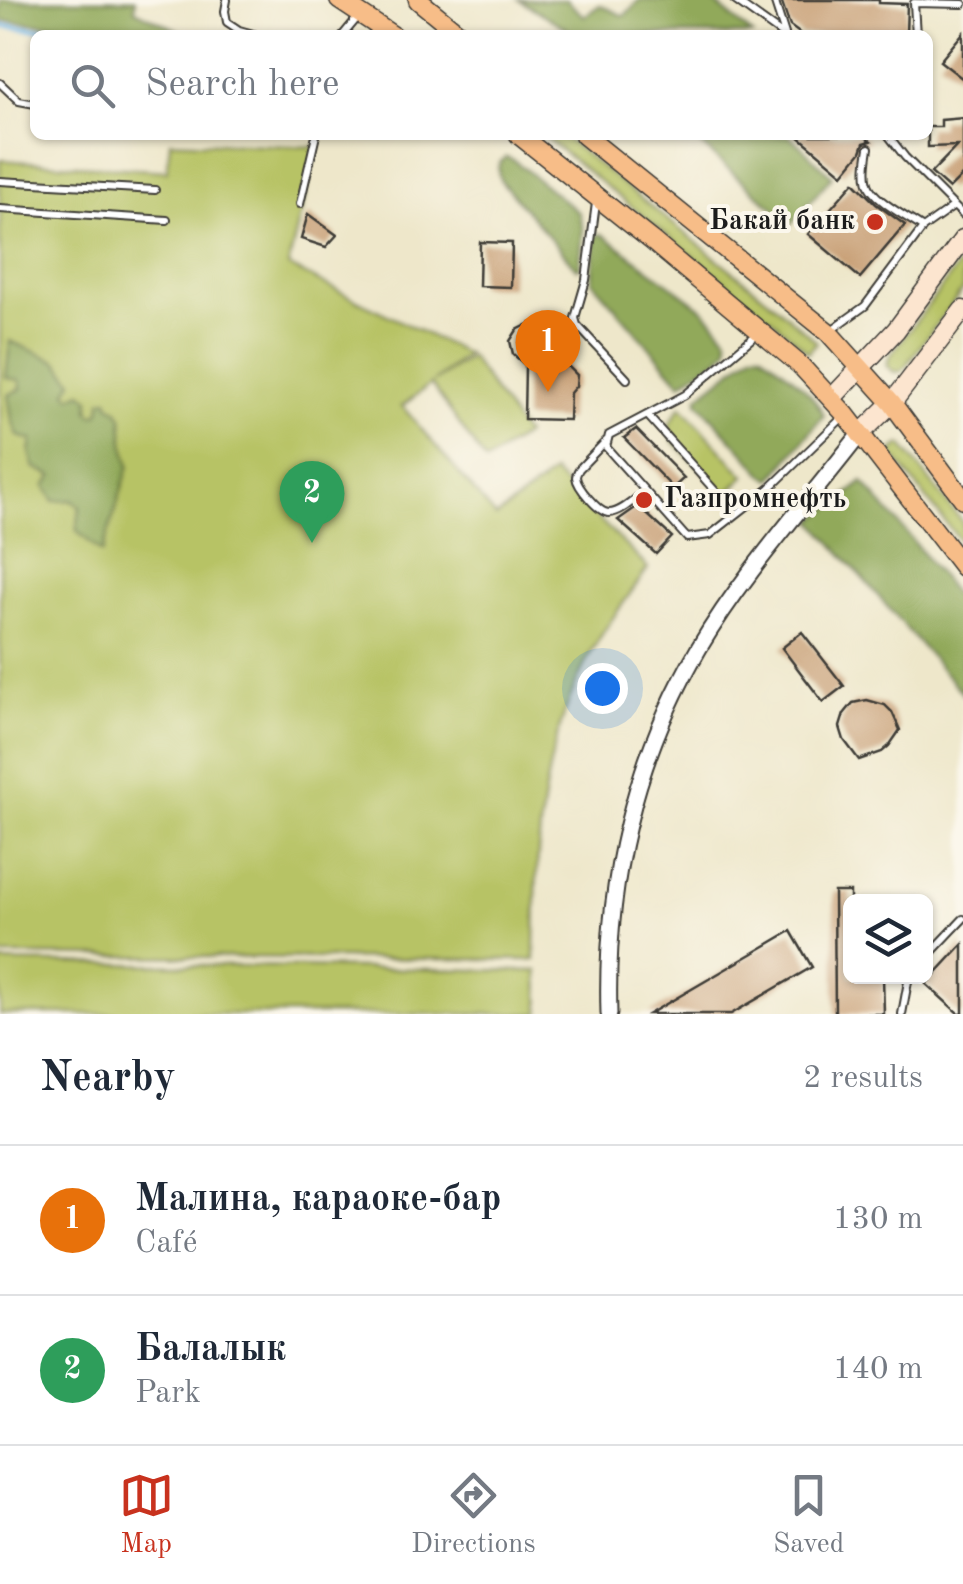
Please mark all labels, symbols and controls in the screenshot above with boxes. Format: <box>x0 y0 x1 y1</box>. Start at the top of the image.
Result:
search box <box>30 30 933 140</box>
icon: search <box>65 58 120 113</box>
text: Search here <box>145 66 340 104</box>
place label: Бакай банк <box>709 208 855 236</box>
marker: Бакай банк <box>864 211 886 233</box>
pin: 1 <box>516 310 580 392</box>
pin: 2 <box>280 460 344 543</box>
place label: Газпромнефть <box>664 486 846 514</box>
marker: Газпромнефть <box>633 489 655 511</box>
your location <box>577 663 628 714</box>
map controls <box>843 894 933 984</box>
button: layers <box>843 894 933 984</box>
text: Nearby <box>40 1058 176 1100</box>
text: 2 results <box>803 1063 923 1095</box>
text: Малина, караоке-бар <box>135 1181 501 1219</box>
text: 1 <box>63 1204 82 1236</box>
text: 130 m <box>833 1204 923 1236</box>
text: Café <box>135 1228 198 1260</box>
text: Балалык <box>135 1331 286 1369</box>
text: 2 <box>63 1354 82 1386</box>
text: 140 m <box>833 1354 923 1386</box>
text: Park <box>135 1378 201 1410</box>
tab: Map <box>119 1468 174 1563</box>
tab: Directions <box>411 1468 536 1563</box>
tab: Saved <box>773 1468 844 1563</box>

